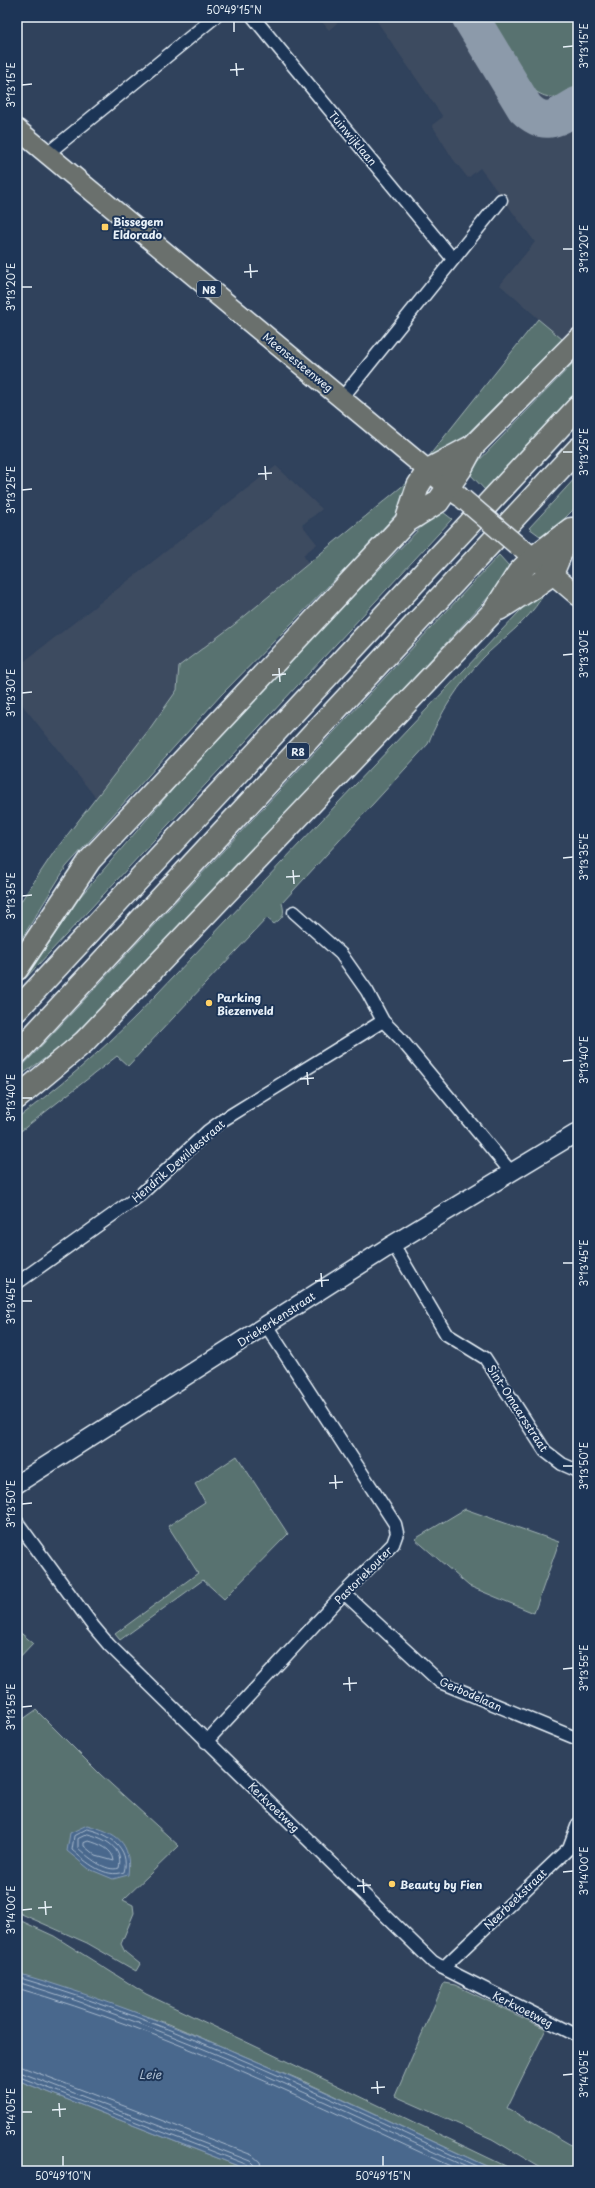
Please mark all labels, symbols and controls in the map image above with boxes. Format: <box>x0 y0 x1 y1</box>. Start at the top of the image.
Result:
text: 50°49'15"N <box>206 2 262 17</box>
text: 3°13'15"E <box>576 23 591 69</box>
text: 3°13'15"E <box>3 62 18 108</box>
street label: Tuinwijklaan <box>325 107 381 169</box>
place label: Bissegem Eldorado <box>113 213 164 243</box>
marker: Bissegem Eldorado <box>100 222 110 232</box>
text: 3°13'20"E <box>576 225 591 273</box>
text: 3°13'20"E <box>3 263 18 311</box>
road number: N8 <box>197 281 221 297</box>
street label: Meensesteenweg <box>259 328 337 396</box>
text: 3°13'25"E <box>576 428 591 476</box>
text: 3°13'25"E <box>3 466 18 514</box>
text: 3°13'30"E <box>576 630 591 678</box>
text: 3°13'30"E <box>3 669 18 717</box>
road number: R8 <box>287 743 309 759</box>
text: 3°13'35"E <box>576 833 591 881</box>
text: 3°13'35"E <box>3 872 18 920</box>
place label: Parking Biezenveld <box>217 989 274 1019</box>
marker: Parking Biezenveld <box>204 998 214 1008</box>
text: 3°13'40"E <box>576 1036 591 1084</box>
text: 3°13'40"E <box>3 1074 18 1122</box>
street label: Hendrik Dewildestraat <box>128 1115 229 1206</box>
text: 3°13'45"E <box>576 1239 591 1287</box>
text: 3°13'45"E <box>3 1277 18 1325</box>
street label: Driekerkenstraat <box>234 1287 319 1351</box>
street label: Sint-Omaarsstraat <box>483 1361 553 1455</box>
text: 3°13'50"E <box>576 1442 591 1490</box>
text: 3°13'50"E <box>3 1480 18 1528</box>
street label: Pastoriekouter <box>330 1542 396 1608</box>
text: 3°13'55"E <box>576 1644 591 1692</box>
street label: Gerbodelaan <box>437 1673 505 1715</box>
text: 3°13'55"E <box>3 1683 18 1731</box>
street label: Kerkvoetweg <box>244 1778 304 1836</box>
text: 3°14'00"E <box>576 1847 591 1895</box>
street label: Neerbeekstraat <box>480 1864 551 1933</box>
place label: Beauty by Fien <box>400 1876 483 1893</box>
marker: Beauty by Fien <box>387 1879 397 1889</box>
text: 3°14'00"E <box>3 1886 18 1934</box>
street label: Kerkvoetweg <box>490 1986 556 2032</box>
text: 3°14'05"E <box>576 2050 591 2098</box>
water label: Leie <box>139 2065 162 2083</box>
text: 3°14'05"E <box>3 2088 18 2136</box>
text: 50°49'10"N <box>35 2168 91 2183</box>
text: 50°49'15"N <box>355 2168 411 2183</box>

